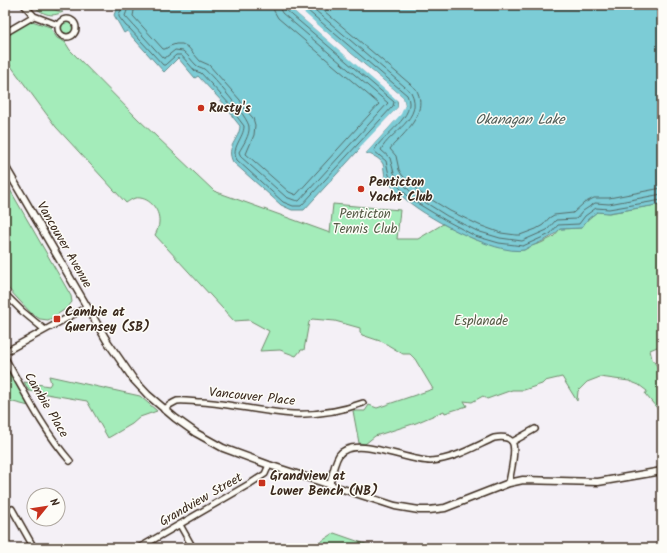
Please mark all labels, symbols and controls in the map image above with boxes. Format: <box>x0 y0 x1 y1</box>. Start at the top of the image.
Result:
place label: Rusty's <box>209 98 251 119</box>
marker: Rusty's <box>196 103 206 113</box>
water label: Okanagan Lake <box>475 109 566 131</box>
place label: Penticton Yacht Club <box>369 172 433 208</box>
marker: Penticton Yacht Club <box>356 184 366 194</box>
street label: Vancouver Avenue <box>31 198 97 292</box>
park label: Penticton Tennis Club <box>333 204 397 240</box>
place label: Cambie at Guernsey (SB) <box>65 302 150 338</box>
park label: Esplanade <box>454 311 508 332</box>
marker: Cambie at Guernsey (SB) <box>52 314 62 324</box>
street label: Cambie Place <box>18 368 74 442</box>
street label: Vancouver Place <box>208 382 296 412</box>
place label: Grandview at Lower Bench (NB) <box>270 466 378 502</box>
street label: Grandview Street <box>155 467 247 532</box>
marker: Grandview at Lower Bench (NB) <box>257 478 267 488</box>
north arrow <box>26 487 66 527</box>
text: N <box>44 495 63 510</box>

